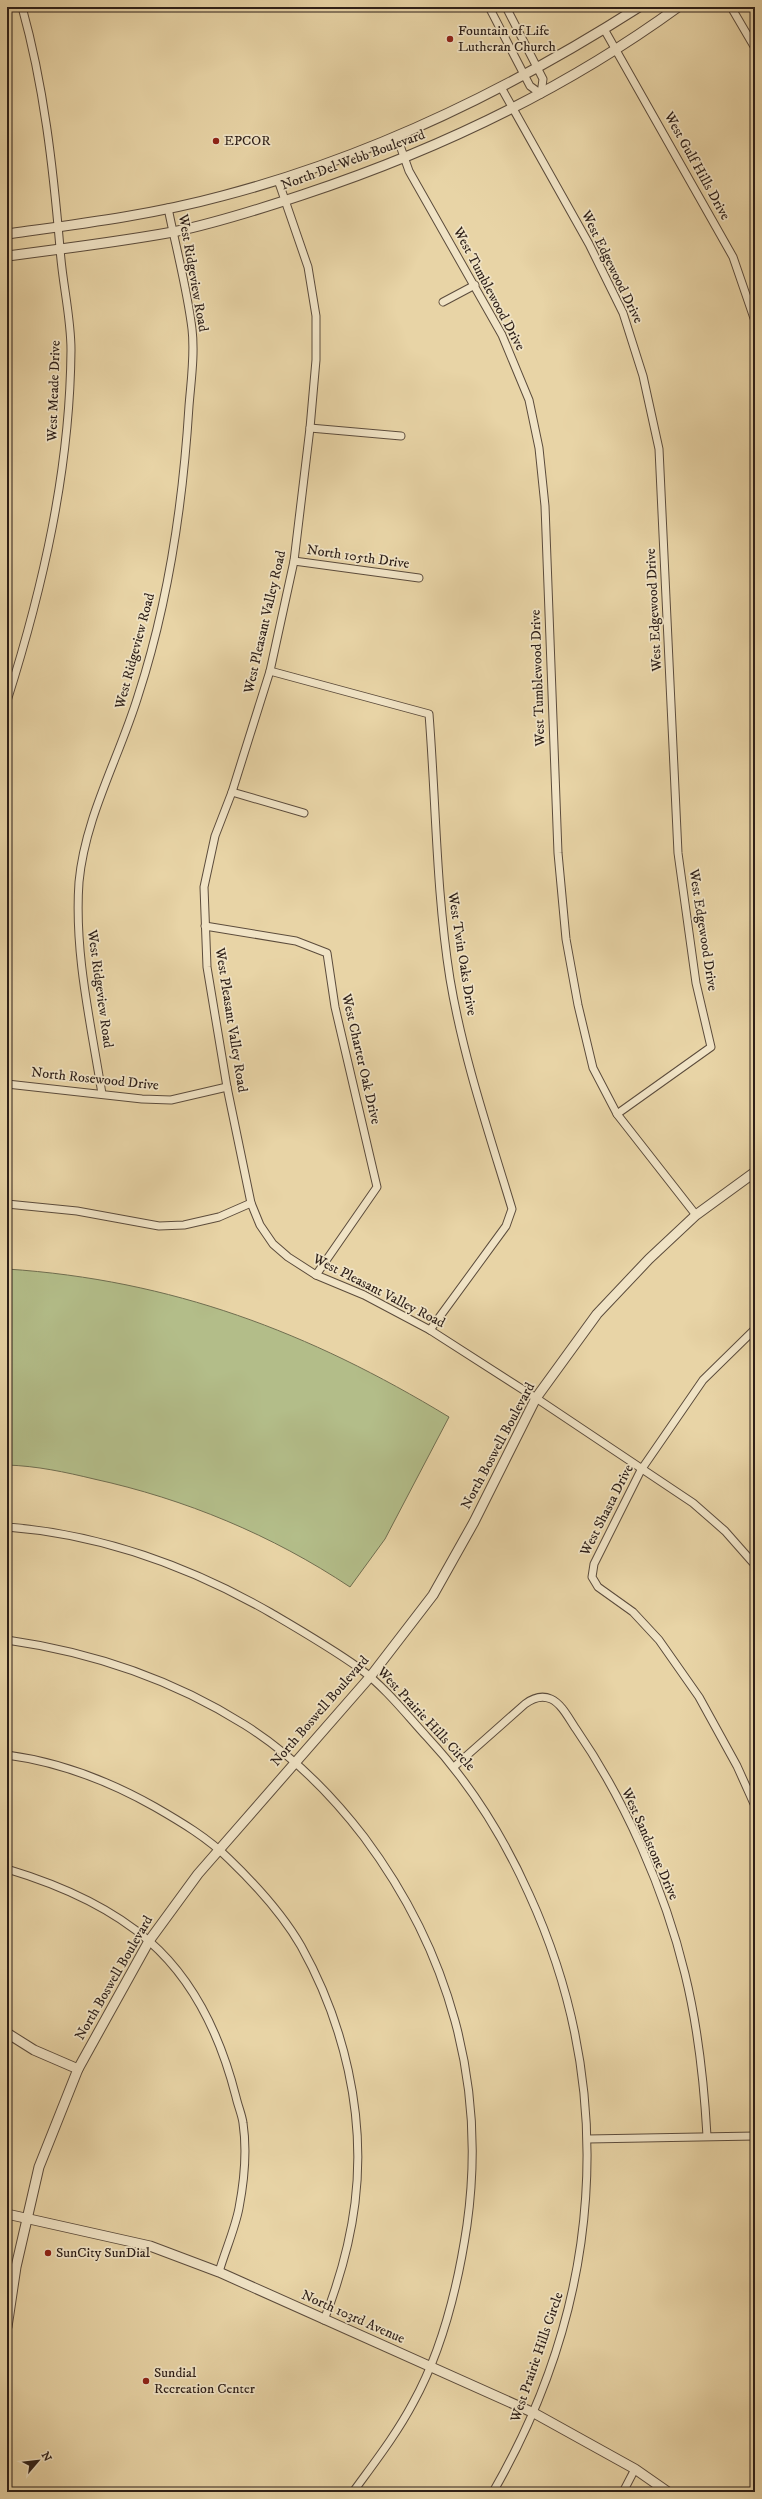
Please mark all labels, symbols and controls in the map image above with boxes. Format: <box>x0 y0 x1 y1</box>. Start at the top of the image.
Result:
place label: Fountain of Life Lutheran Church <box>458 22 556 56</box>
marker: Fountain of Life Lutheran Church <box>445 34 455 44</box>
street label: West Gulf Hills Drive <box>659 108 734 223</box>
street label: North Del Webb Boulevard <box>278 126 428 194</box>
place label: EPCOR <box>224 132 271 150</box>
marker: EPCOR <box>211 136 221 146</box>
street label: West Edgewood Drive <box>576 207 647 327</box>
street label: West Ridgeview Road <box>174 212 212 333</box>
street label: West Tumblewood Drive <box>448 223 529 354</box>
street label: West Meade Drive <box>43 340 65 443</box>
street label: North 105th Drive <box>305 541 411 573</box>
street label: West Edgewood Drive <box>642 548 666 673</box>
street label: West Pleasant Valley Road <box>240 549 290 696</box>
street label: West Ridgeview Road <box>111 591 159 712</box>
street label: West Tumblewood Drive <box>527 609 549 748</box>
street label: West Edgewood Drive <box>684 867 722 993</box>
street label: West Twin Oaks Drive <box>443 890 481 1017</box>
street label: West Ridgeview Road <box>83 928 117 1049</box>
street label: West Pleasant Valley Road <box>211 945 251 1094</box>
street label: West Charter Oak Drive <box>337 991 385 1126</box>
street label: North Rosewood Drive <box>30 1063 160 1095</box>
street label: West Pleasant Valley Road <box>309 1249 448 1332</box>
street label: North Boswell Boulevard <box>457 1379 539 1513</box>
street label: West Shasta Drive <box>576 1461 638 1560</box>
street label: North Boswell Boulevard <box>267 1652 373 1770</box>
street label: West Prairie Hills Circle <box>372 1662 479 1775</box>
street label: West Sandstone Drive <box>617 1784 683 1903</box>
street label: North Boswell Boulevard <box>71 1912 157 2044</box>
place label: SunCity SunDial <box>56 2244 151 2262</box>
marker: SunCity SunDial <box>43 2248 53 2258</box>
street label: North 103rd Avenue <box>298 2286 408 2348</box>
street label: West Prairie Hills Circle <box>506 2290 568 2425</box>
place label: Sundial Recreation Center <box>154 2364 256 2398</box>
marker: Sundial Recreation Center <box>141 2376 151 2386</box>
north arrow <box>18 2441 58 2481</box>
text: N <box>38 2450 54 2464</box>

